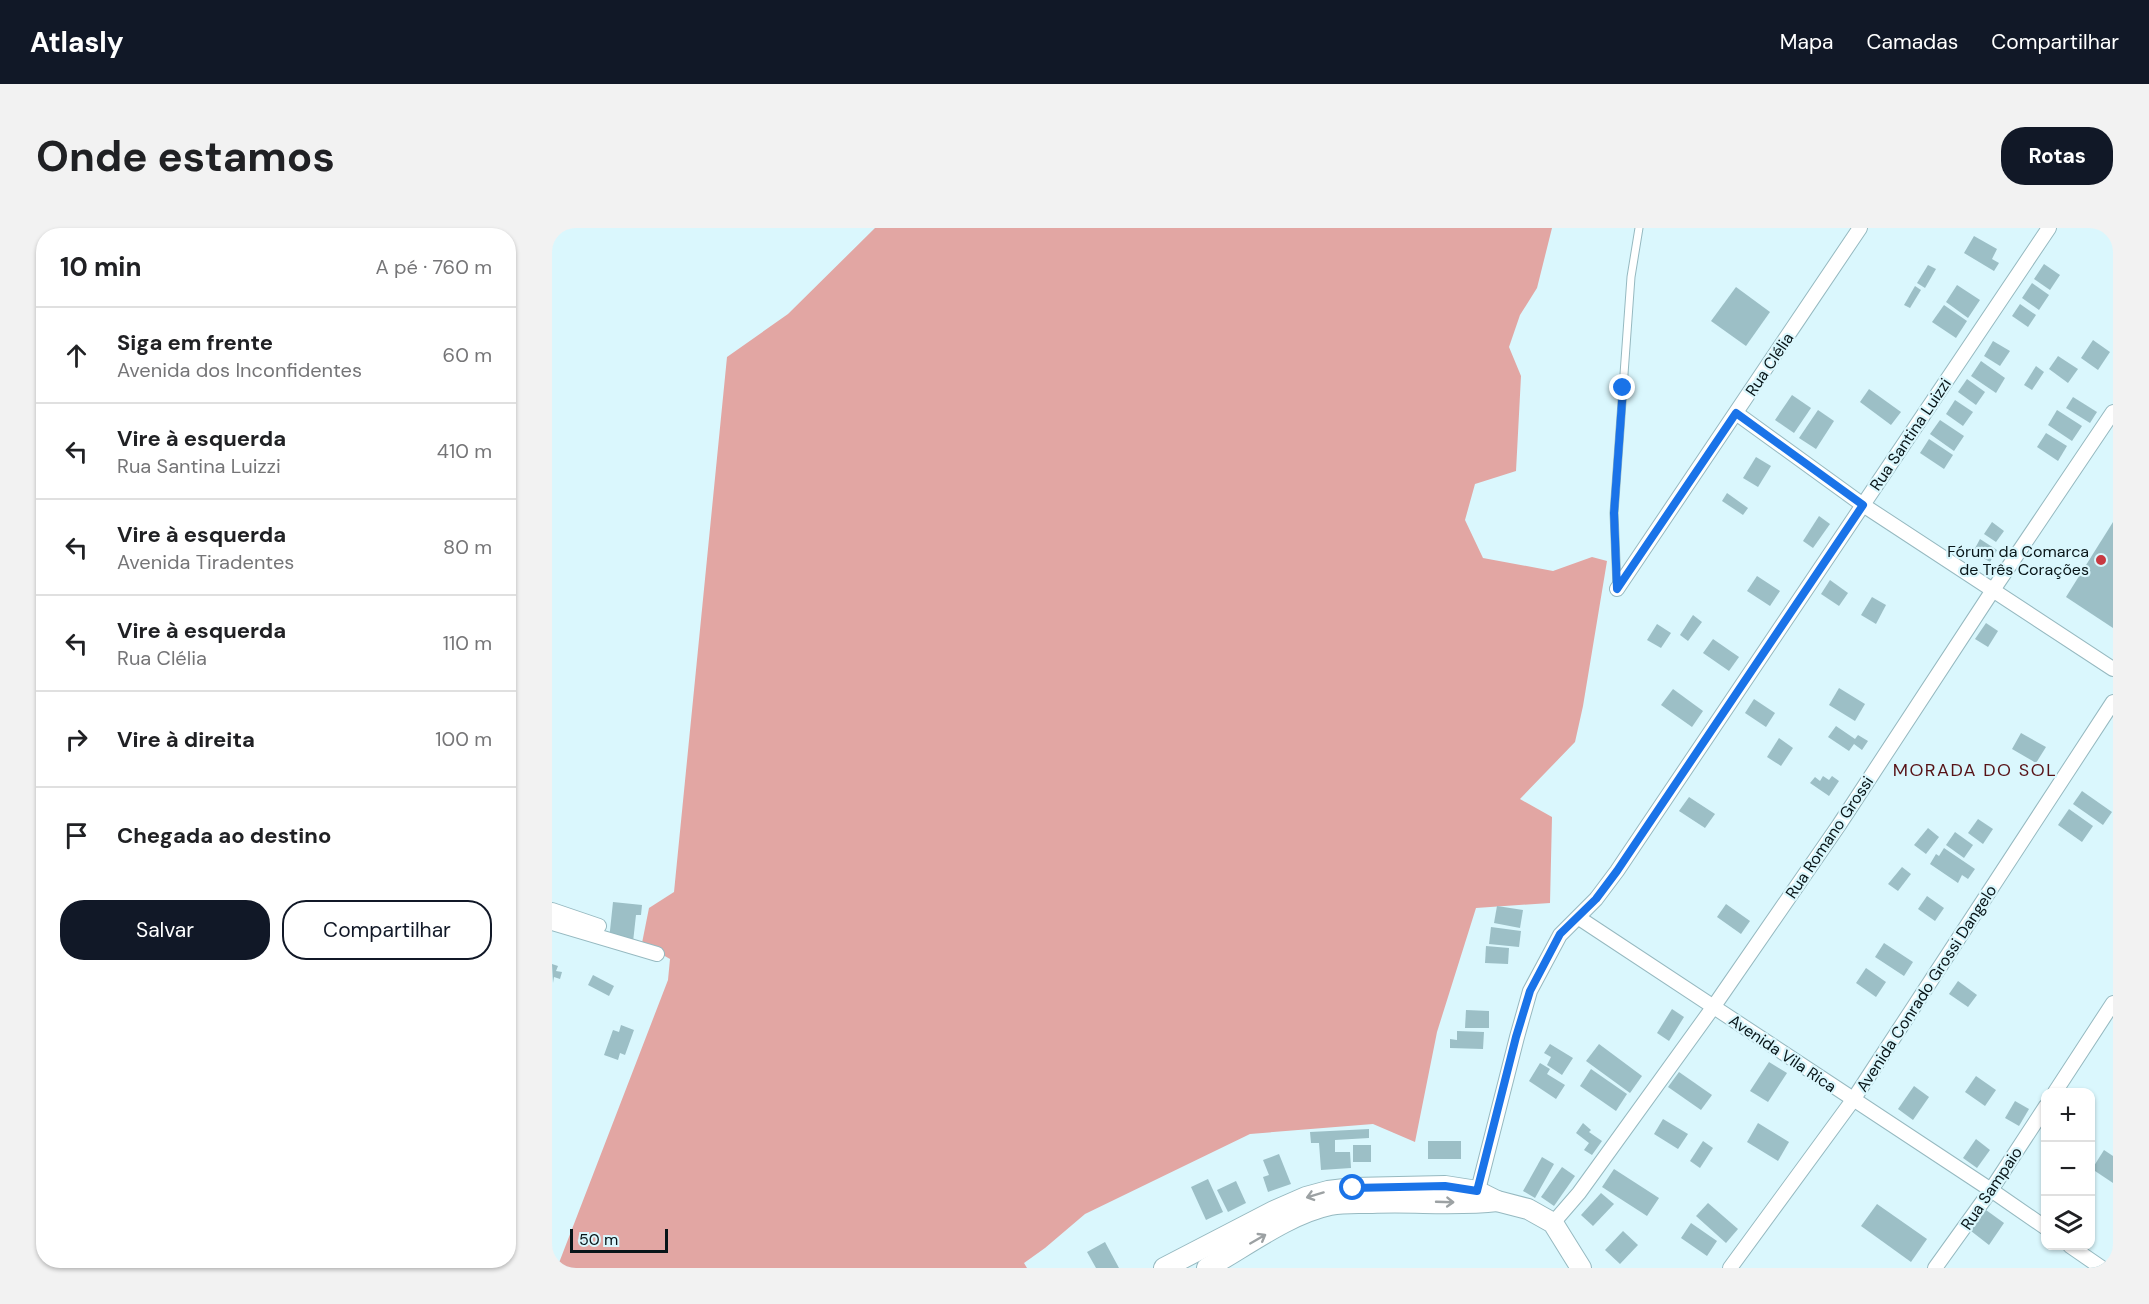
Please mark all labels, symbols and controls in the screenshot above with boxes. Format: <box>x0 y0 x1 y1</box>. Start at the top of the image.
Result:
text: Atlasly <box>30 24 124 61</box>
text: Mapa <box>1780 28 1833 56</box>
text: Camadas <box>1866 28 1958 56</box>
text: Compartilhar <box>1991 28 2119 56</box>
button: Rotas <box>2001 127 2113 185</box>
text: Onde estamos <box>36 129 335 184</box>
text: 10 min <box>60 250 142 284</box>
text: A pé · 760 m <box>375 254 492 280</box>
text: Siga em frente <box>117 328 273 357</box>
street label: Rua Clélia <box>1741 329 1798 400</box>
icon: ahead <box>60 339 93 372</box>
text: 60 m <box>443 342 492 368</box>
text: Avenida dos Inconfidentes <box>117 357 362 383</box>
route end <box>1609 374 1635 400</box>
street label: Rua Santina Luizzi <box>1865 374 1956 494</box>
text: Vire à esquerda <box>117 424 286 453</box>
icon: left <box>60 435 93 468</box>
text: 410 m <box>437 438 492 464</box>
text: Rua Santina Luizzi <box>117 453 281 479</box>
text: Vire à esquerda <box>117 520 286 549</box>
icon: left <box>60 531 93 564</box>
text: 80 m <box>443 534 492 560</box>
place label: Fórum da Comarca de Três Corações <box>1947 541 2089 580</box>
text: Avenida Tiradentes <box>117 549 294 575</box>
marker: Fórum da Comarca de Três Corações <box>2094 553 2108 567</box>
text: Vire à esquerda <box>117 616 286 645</box>
icon: left <box>60 627 93 660</box>
text: 110 m <box>443 630 492 656</box>
text: Rua Clélia <box>117 645 207 671</box>
icon: right <box>60 723 93 756</box>
text: Vire à direita <box>117 725 255 754</box>
text: 100 m <box>435 726 492 752</box>
district label: MORADA DO SOL <box>1893 758 2057 782</box>
street label: Rua Romano Grossi <box>1781 772 1878 902</box>
icon: arrive <box>60 819 93 852</box>
text: Chegada ao destino <box>117 821 331 850</box>
street label: Avenida Conrado Grossi Dangelo <box>1852 881 2001 1096</box>
button: Salvar <box>60 900 270 960</box>
button: Compartilhar <box>282 900 492 960</box>
street label: Avenida Vila Rica <box>1725 1010 1840 1097</box>
map controls <box>2041 1088 2095 1250</box>
button: + <box>2041 1088 2095 1142</box>
button: − <box>2041 1142 2095 1196</box>
street label: Rua Sampaio <box>1956 1143 2027 1234</box>
route start <box>1339 1174 1365 1200</box>
one-way arrow <box>1306 1190 1325 1201</box>
button: layers <box>2041 1196 2095 1250</box>
one-way arrow <box>1434 1197 1454 1208</box>
scale bar <box>570 1226 668 1254</box>
text: 50 m <box>579 1229 618 1250</box>
one-way arrow <box>1249 1233 1266 1245</box>

